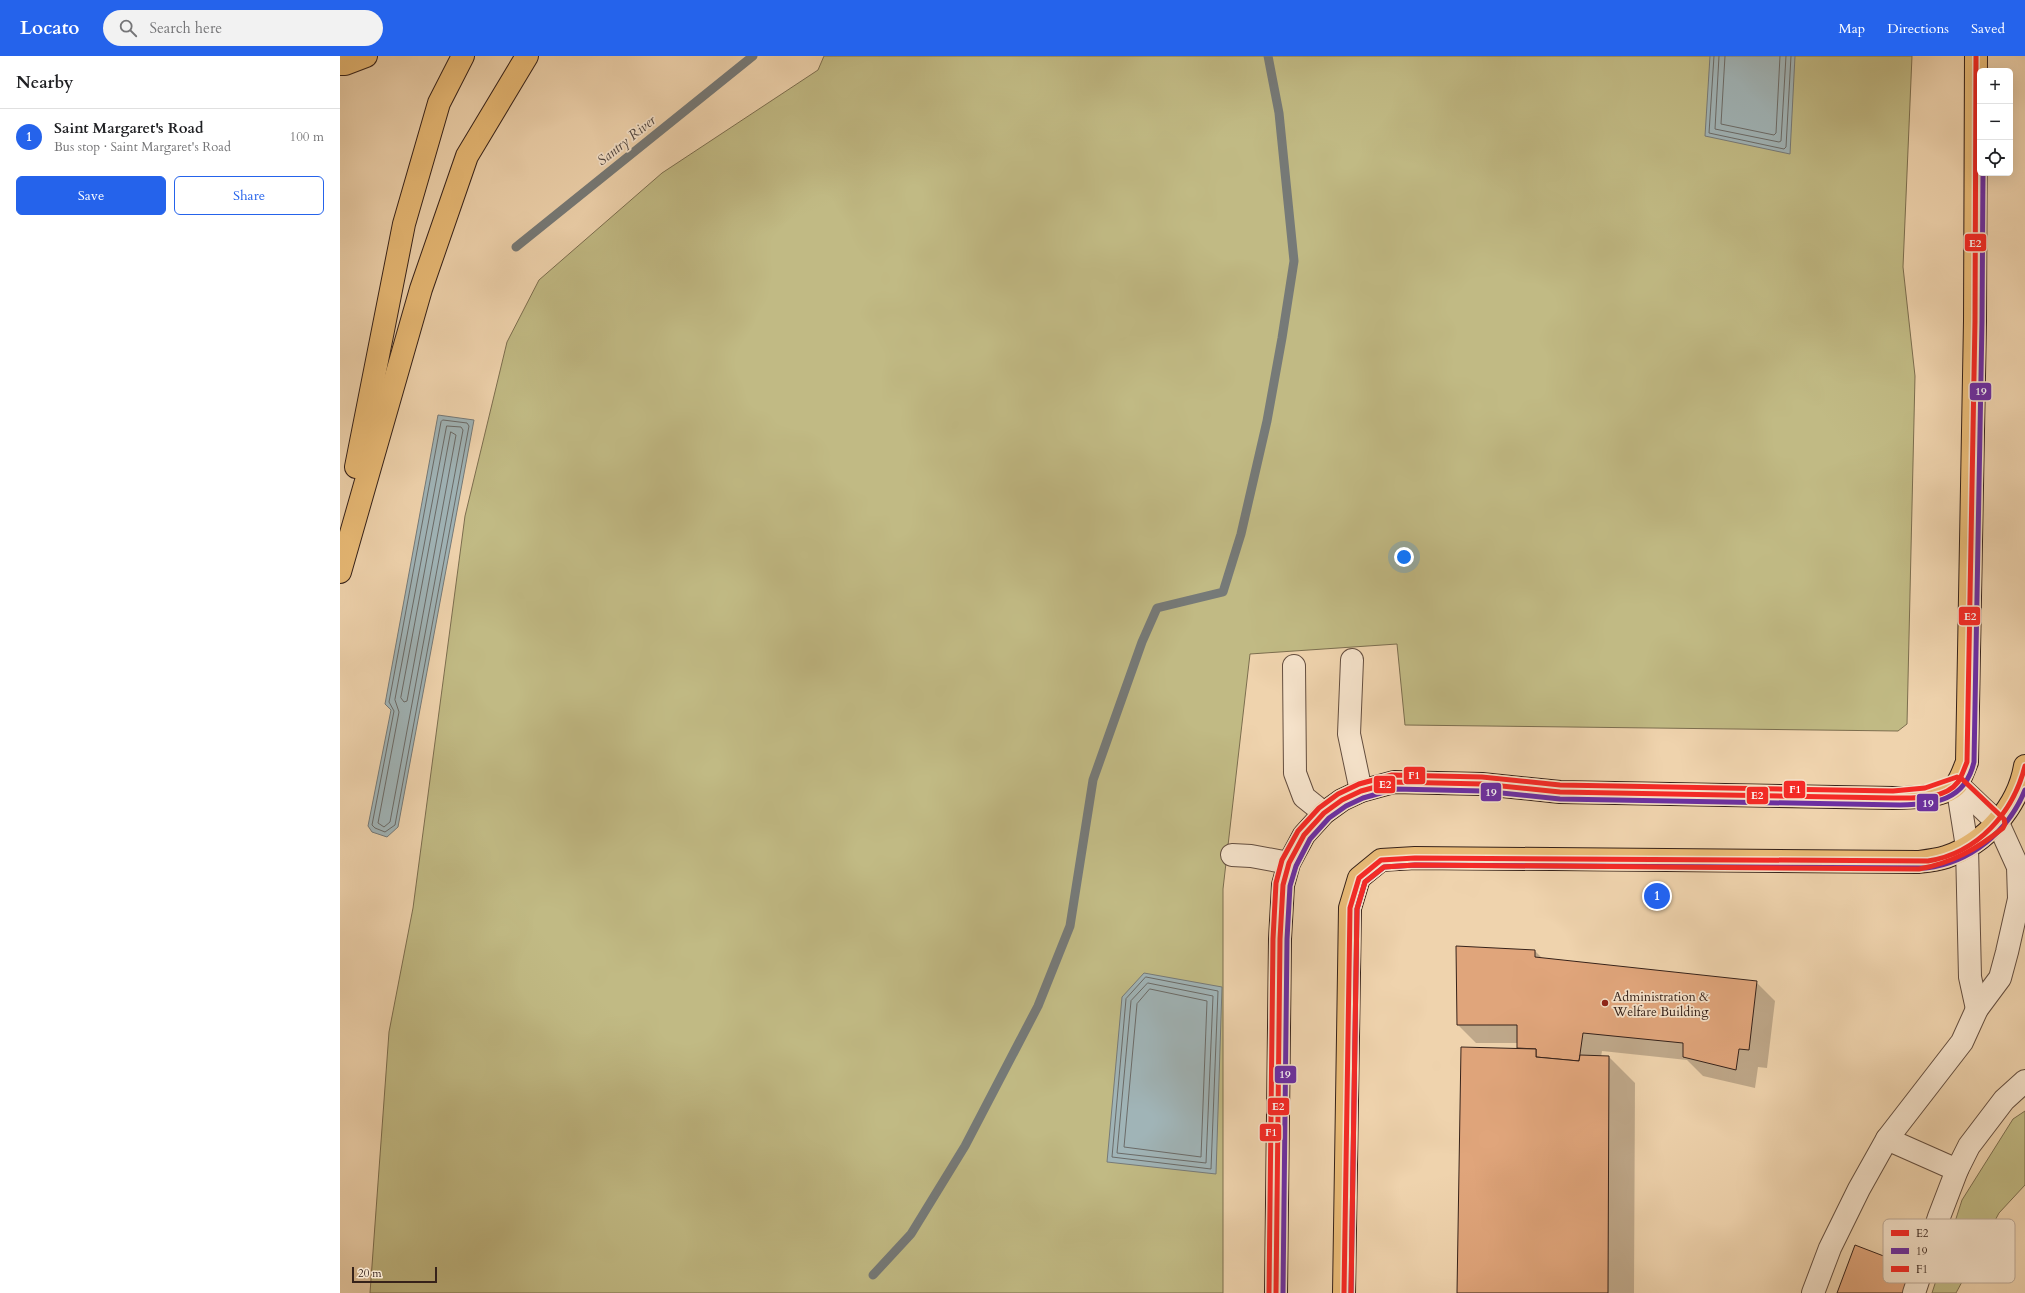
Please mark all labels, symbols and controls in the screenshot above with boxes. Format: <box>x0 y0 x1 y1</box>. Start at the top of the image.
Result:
search box <box>103 10 383 46</box>
text: Locato <box>20 15 79 41</box>
icon: search <box>117 17 139 39</box>
text: Search here <box>149 18 222 38</box>
text: Map <box>1839 19 1865 38</box>
text: Directions <box>1887 19 1949 38</box>
text: Saved <box>1971 19 2005 38</box>
map controls <box>1977 68 2013 176</box>
button: + <box>1977 68 2013 104</box>
text: Nearby <box>16 71 73 94</box>
button: − <box>1977 104 2013 140</box>
water label: Santry River <box>593 111 660 170</box>
text: Saint Margaret's Road <box>54 118 204 138</box>
text: 1 <box>26 128 32 146</box>
text: 100 m <box>290 128 324 146</box>
text: Bus stop · Saint Margaret's Road <box>54 138 231 156</box>
button: locate <box>1977 140 2013 176</box>
button: Save <box>16 176 166 215</box>
button: Share <box>174 176 324 215</box>
line badge: E2 <box>1964 233 1987 252</box>
text: E2 <box>1969 236 1982 251</box>
line badge: 19 <box>1969 382 1992 401</box>
text: 19 <box>1975 384 1987 399</box>
your location <box>1394 547 1414 567</box>
line badge: E2 <box>1958 606 1981 626</box>
text: E2 <box>1964 609 1977 624</box>
line badge: F1 <box>1403 766 1426 785</box>
text: F1 <box>1408 768 1420 783</box>
line badge: E2 <box>1373 775 1396 794</box>
text: E2 <box>1379 777 1392 792</box>
line badge: F1 <box>1783 780 1806 799</box>
line badge: 19 <box>1480 782 1502 802</box>
text: F1 <box>1789 782 1801 797</box>
text: 19 <box>1485 785 1497 800</box>
line badge: E2 <box>1746 786 1769 805</box>
text: E2 <box>1751 788 1764 803</box>
line badge: 19 <box>1916 793 1939 812</box>
text: 19 <box>1922 796 1934 811</box>
pin: 1 <box>1644 881 1670 911</box>
place label: Administration & Welfare Building <box>1612 988 1709 1021</box>
marker: Administration & Welfare Building <box>1600 998 1610 1008</box>
line badge: 19 <box>1274 1065 1297 1084</box>
text: 19 <box>1279 1067 1291 1082</box>
line badge: E2 <box>1267 1097 1290 1116</box>
text: E2 <box>1272 1099 1285 1114</box>
line badge: F1 <box>1259 1123 1282 1142</box>
text: F1 <box>1265 1125 1277 1140</box>
legend <box>1883 1219 2015 1283</box>
text: E2 <box>1916 1226 1929 1241</box>
text: 19 <box>1916 1244 1928 1259</box>
text: F1 <box>1916 1262 1928 1277</box>
scale bar <box>352 1265 437 1284</box>
text: 20 m <box>358 1266 382 1281</box>

